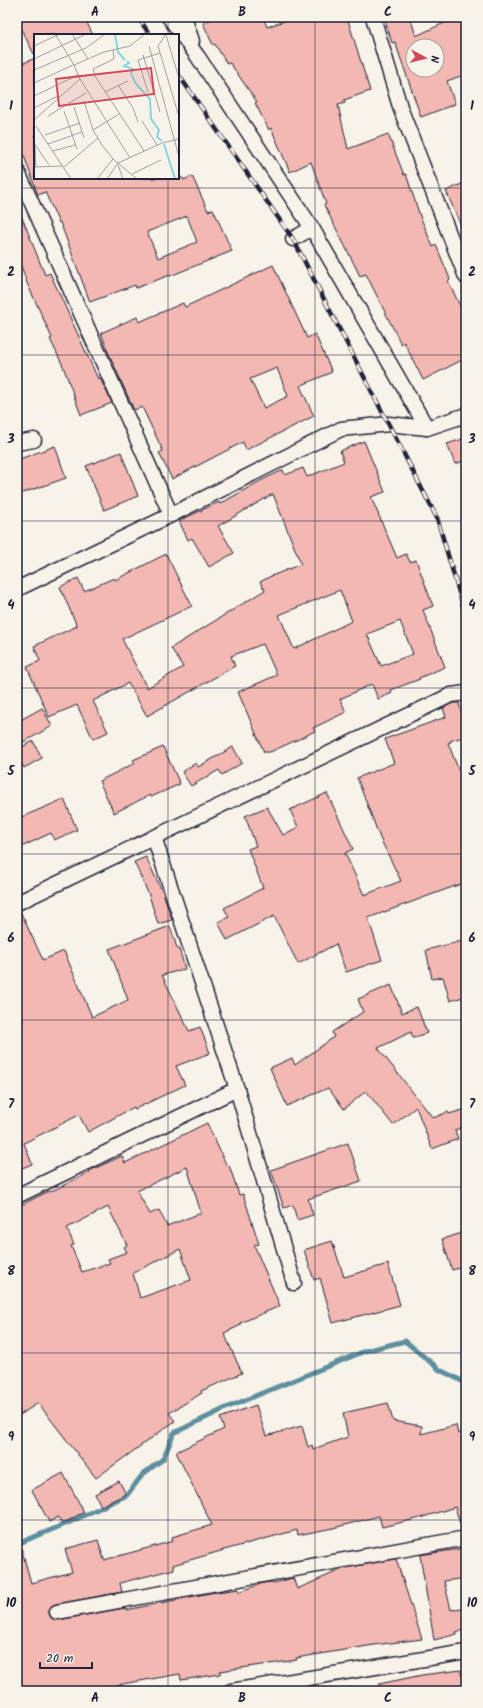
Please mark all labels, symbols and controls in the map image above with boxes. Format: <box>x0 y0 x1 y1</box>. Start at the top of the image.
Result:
text: A <box>91 2 99 23</box>
text: B <box>238 2 246 23</box>
text: C <box>384 2 392 23</box>
inset map <box>34 34 179 179</box>
north arrow <box>405 38 445 78</box>
text: N <box>425 55 443 64</box>
text: 1 <box>9 96 13 117</box>
text: 1 <box>470 96 474 117</box>
text: 2 <box>7 262 15 283</box>
text: 2 <box>468 262 476 283</box>
text: 3 <box>6 429 15 450</box>
text: 3 <box>467 429 476 450</box>
text: 4 <box>7 595 15 616</box>
text: 4 <box>468 595 476 616</box>
text: 5 <box>7 761 16 782</box>
text: 5 <box>468 761 477 782</box>
text: 6 <box>7 928 15 949</box>
text: 6 <box>468 928 476 949</box>
text: 7 <box>8 1094 15 1115</box>
text: 7 <box>469 1094 476 1115</box>
text: 8 <box>7 1261 15 1282</box>
text: 8 <box>468 1261 476 1282</box>
text: 9 <box>8 1427 15 1448</box>
text: 9 <box>469 1427 476 1448</box>
text: 10 <box>6 1593 17 1614</box>
text: 10 <box>467 1593 478 1614</box>
scale bar <box>40 1644 92 1670</box>
text: 20 m <box>46 1649 74 1668</box>
text: A <box>91 1688 99 1708</box>
text: B <box>238 1688 246 1708</box>
text: C <box>384 1688 392 1708</box>

